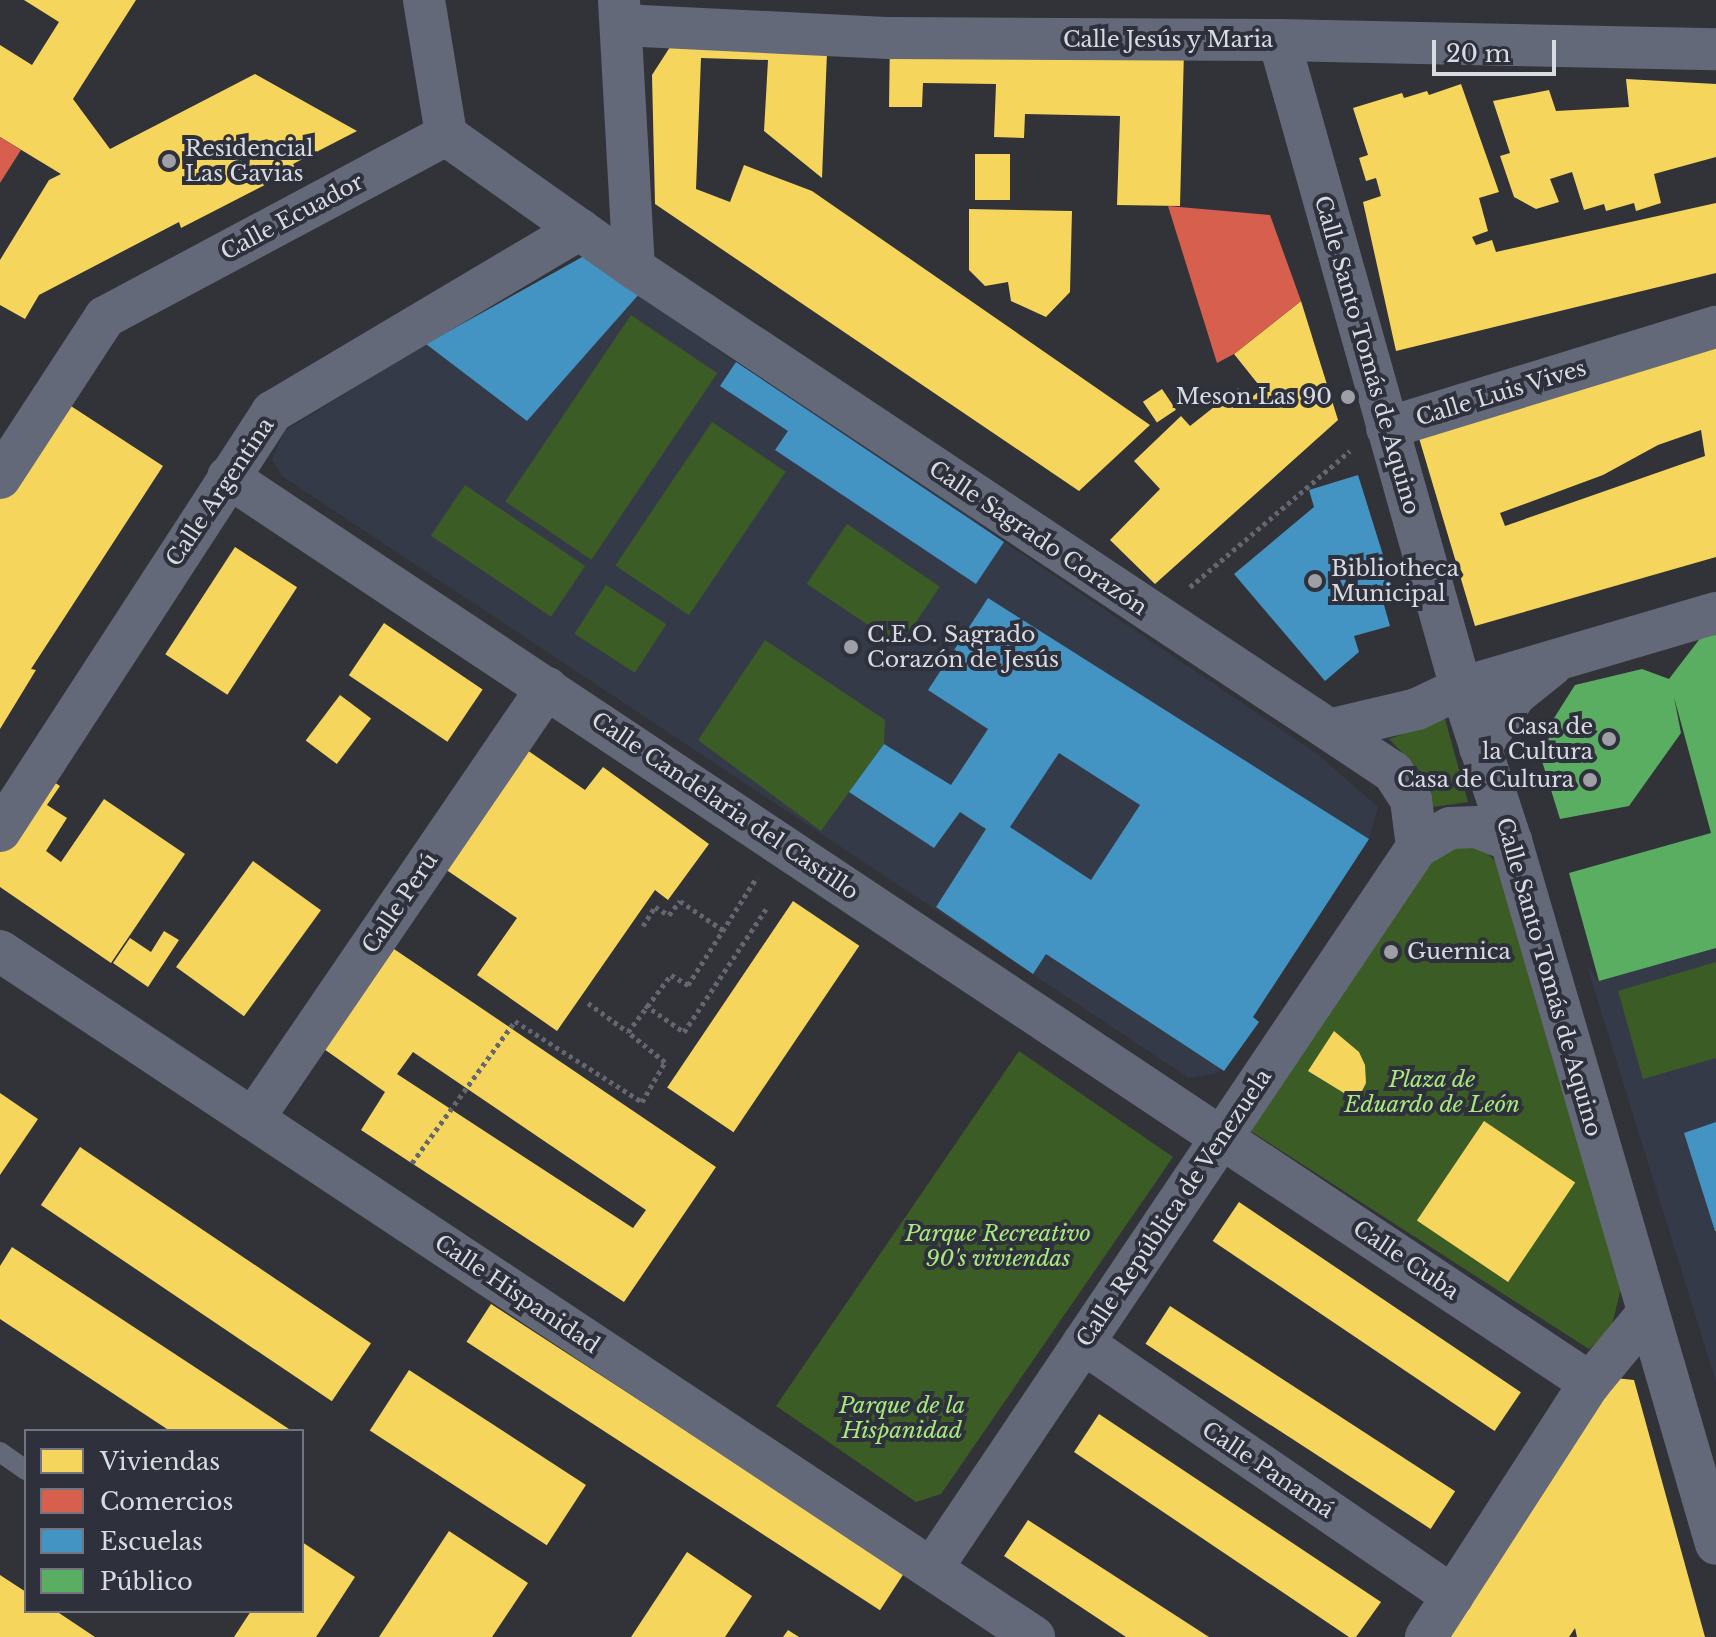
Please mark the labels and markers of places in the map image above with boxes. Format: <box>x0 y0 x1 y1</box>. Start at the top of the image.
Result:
place label: Residencial Las Gavias <box>185 135 314 186</box>
marker: Residencial Las Gavias <box>160 152 178 170</box>
place label: Meson Las 90 <box>1176 384 1332 410</box>
marker: Meson Las 90 <box>1339 388 1357 406</box>
place label: Bibliotheca Municipal <box>1331 555 1459 606</box>
marker: Bibliotheca Municipal <box>1306 572 1324 590</box>
place label: C.E.O. Sagrado Corazón de Jesús <box>867 621 1059 672</box>
marker: C.E.O. Sagrado Corazón de Jesús <box>842 638 860 656</box>
place label: Casa de la Cultura <box>1482 713 1593 764</box>
marker: Casa de la Cultura <box>1600 730 1618 748</box>
place label: Casa de Cultura <box>1397 767 1574 793</box>
marker: Casa de Cultura <box>1581 771 1599 789</box>
place label: Guernica <box>1407 939 1511 965</box>
marker: Guernica <box>1382 943 1400 961</box>

